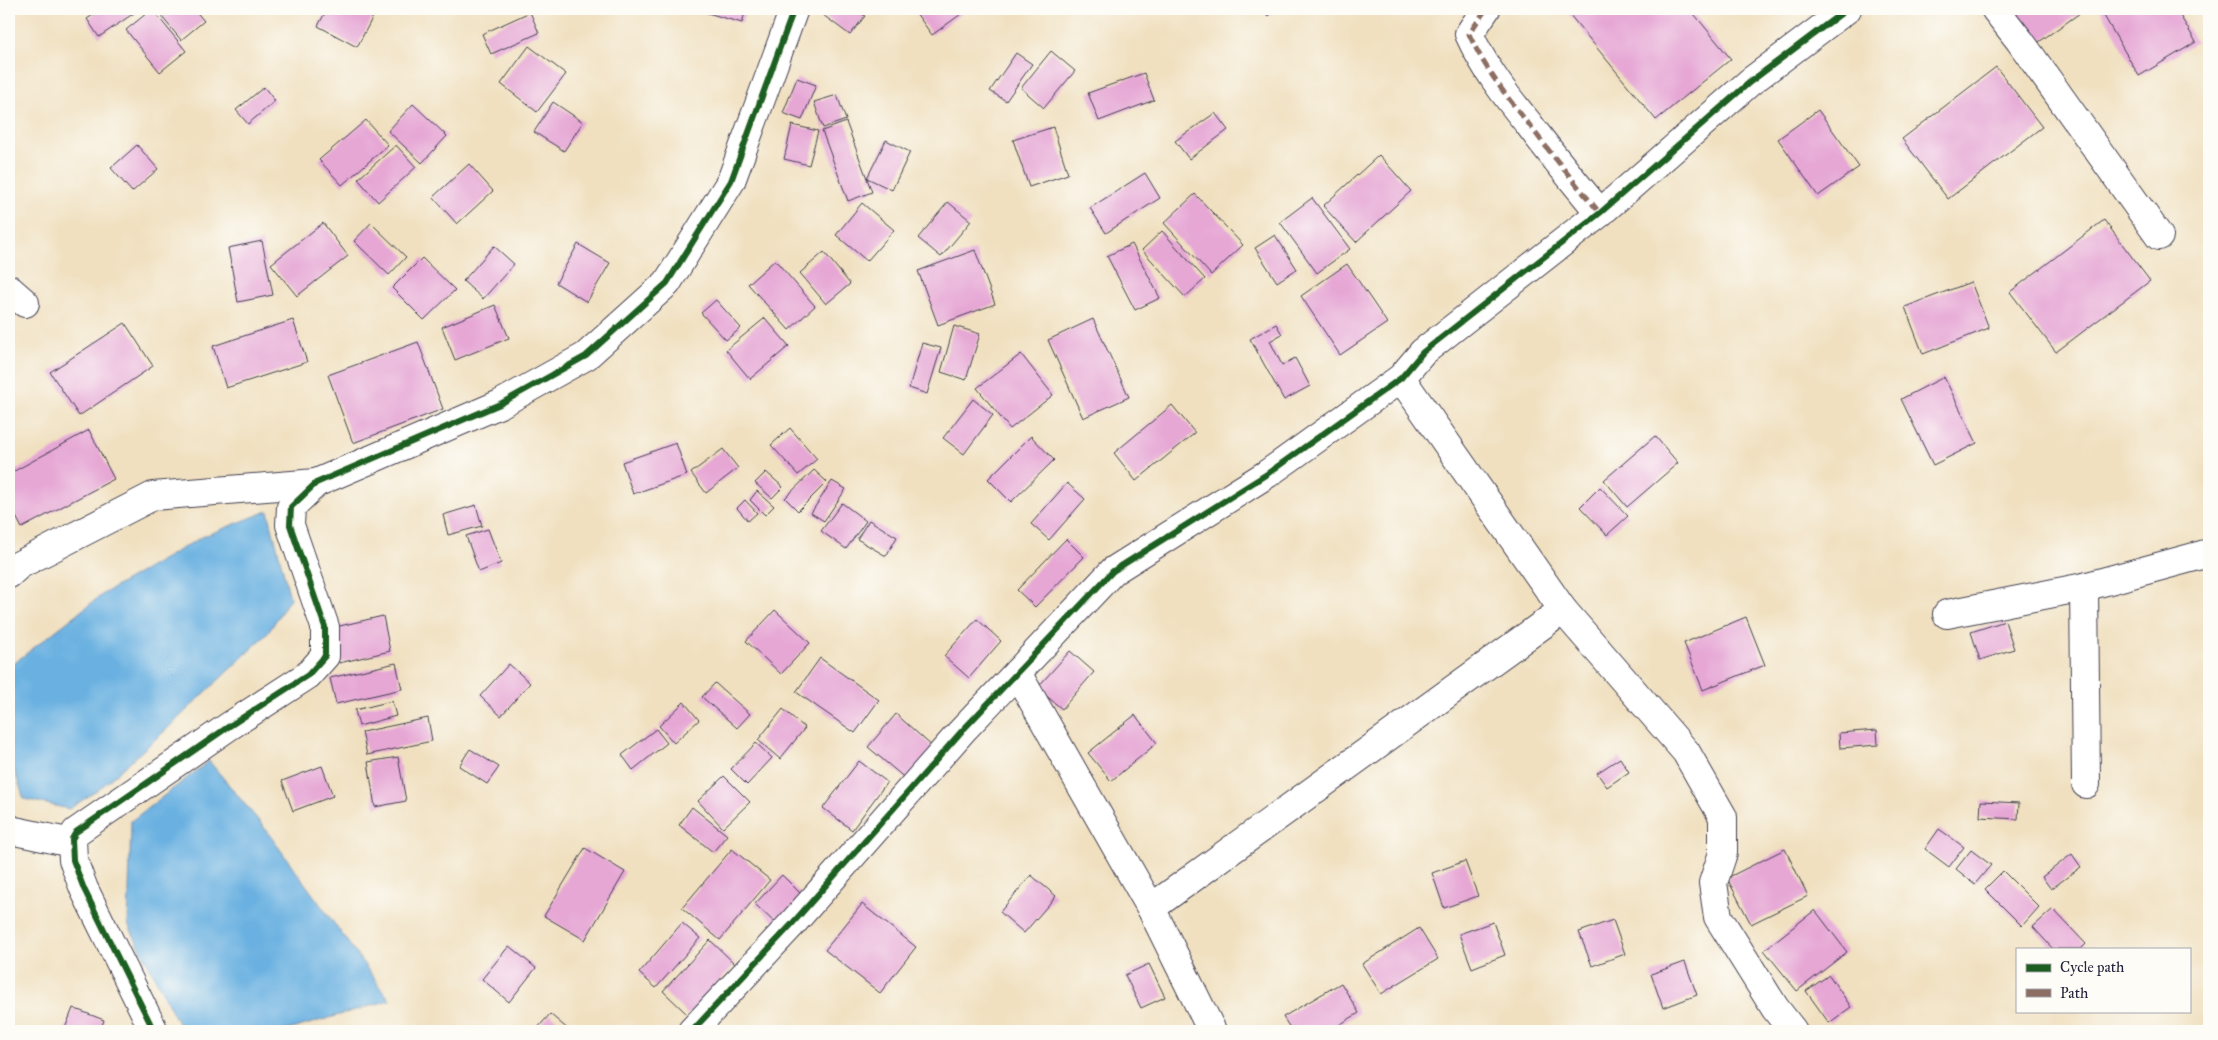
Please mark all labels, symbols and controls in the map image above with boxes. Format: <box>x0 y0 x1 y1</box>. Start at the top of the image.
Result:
legend <box>2016 948 2190 1012</box>
text: Cycle path <box>2060 958 2125 976</box>
text: Path <box>2060 984 2089 1002</box>

